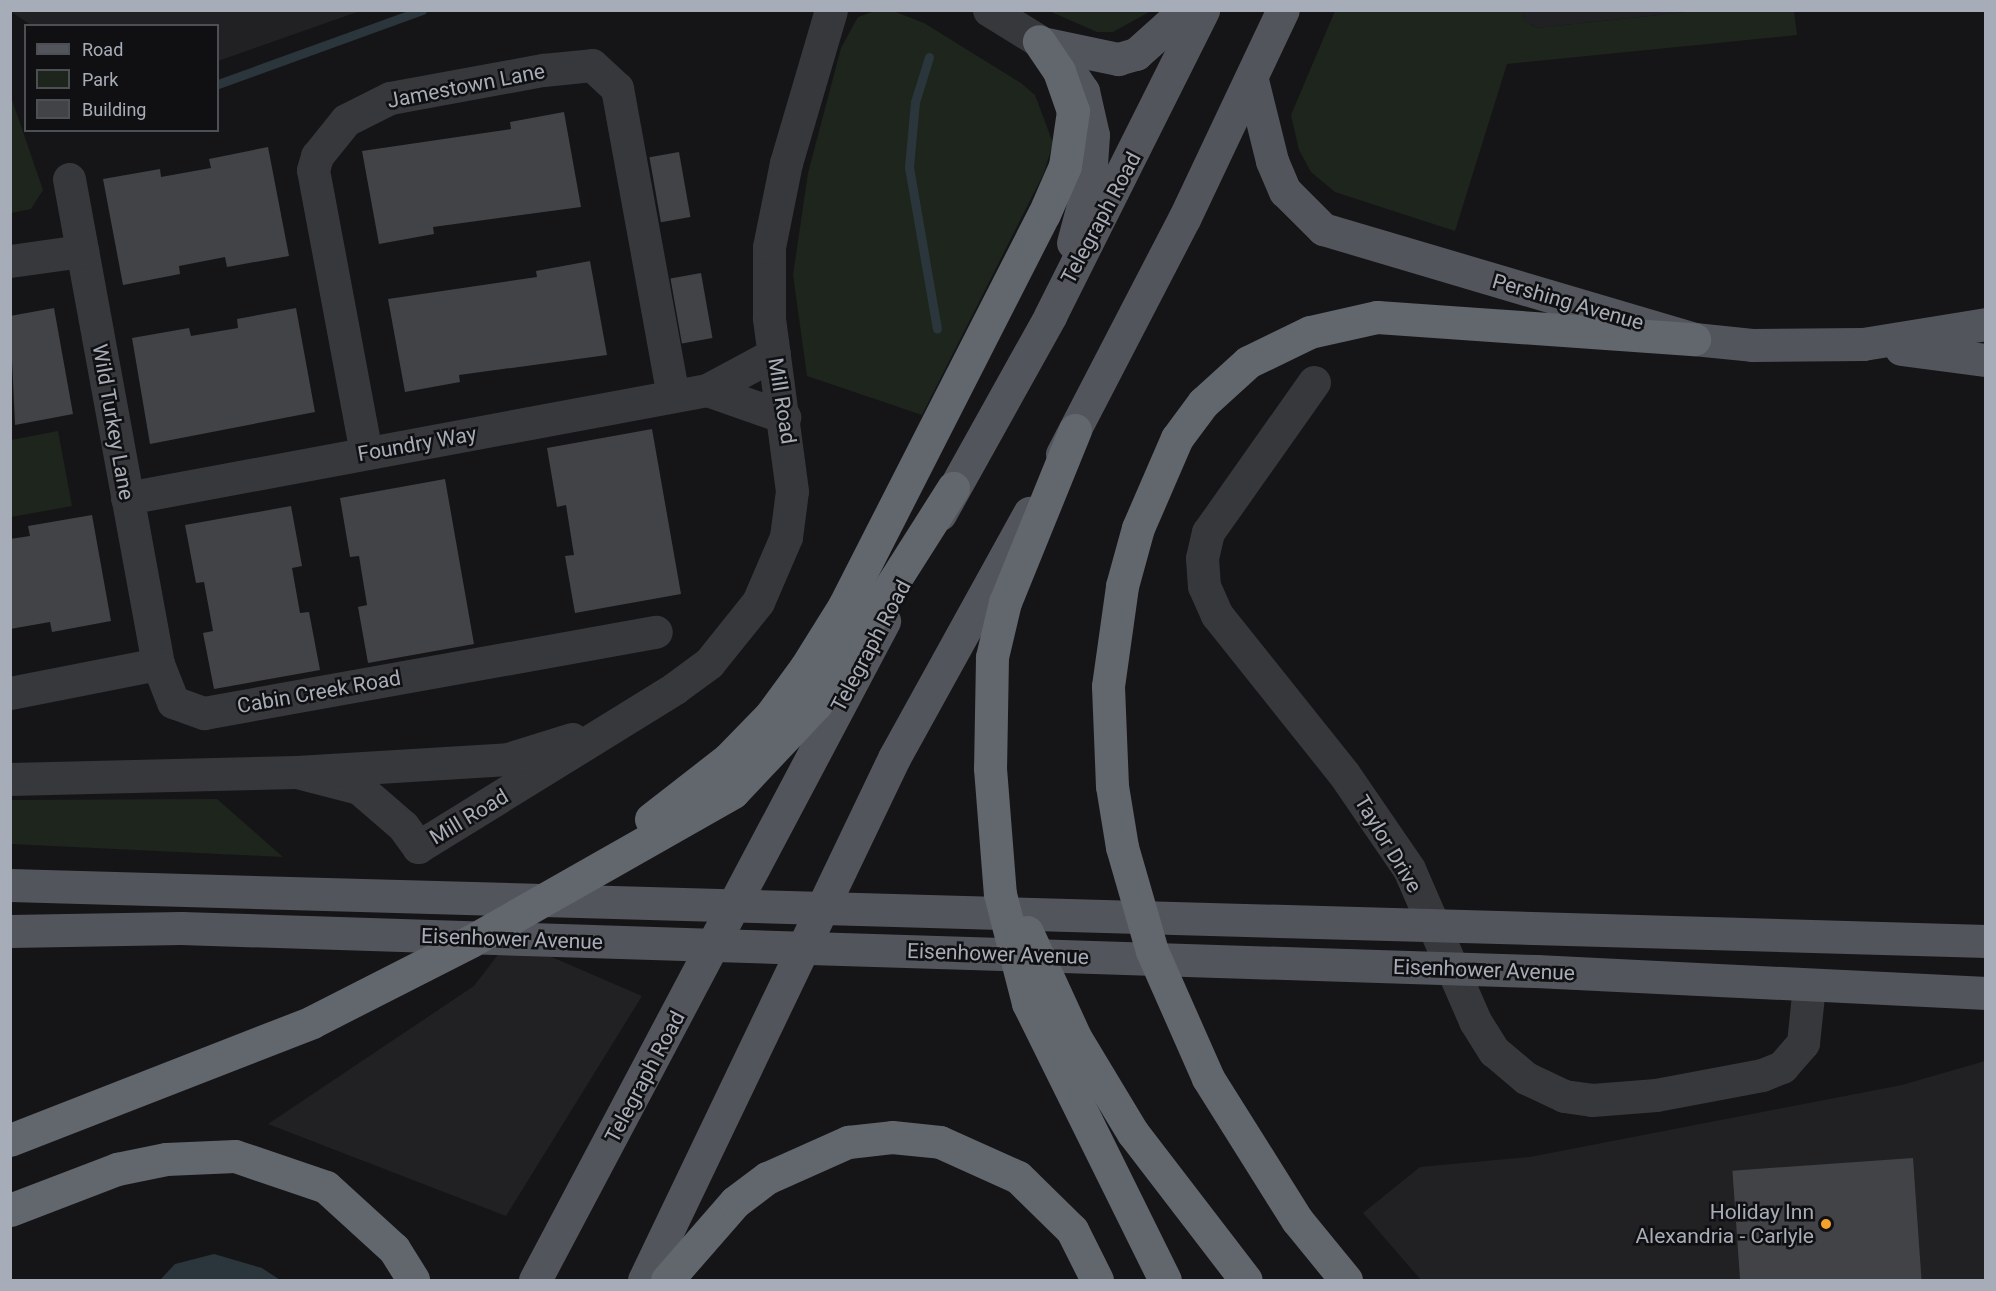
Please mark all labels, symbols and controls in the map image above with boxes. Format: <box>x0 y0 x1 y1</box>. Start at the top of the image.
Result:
legend <box>24 24 219 132</box>
text: Road <box>82 39 123 60</box>
street label: Jamestown Lane <box>385 58 547 114</box>
text: Park <box>82 69 118 90</box>
text: Building <box>82 99 146 120</box>
street label: Telegraph Road <box>1056 148 1146 288</box>
street label: Pershing Avenue <box>1489 268 1647 336</box>
street label: Wild Turkey Lane <box>87 342 139 502</box>
street label: Mill Road <box>763 356 801 446</box>
street label: Foundry Way <box>356 421 478 467</box>
street label: Telegraph Road <box>826 576 916 716</box>
street label: Cabin Creek Road <box>235 665 403 719</box>
street label: Mill Road <box>425 784 513 850</box>
street label: Taylor Drive <box>1349 791 1427 897</box>
street label: Eisenhower Avenue <box>421 923 603 955</box>
street label: Eisenhower Avenue <box>907 938 1089 970</box>
street label: Eisenhower Avenue <box>1393 954 1575 986</box>
street label: Telegraph Road <box>600 1007 690 1147</box>
place label: Holiday Inn Alexandria - Carlyle <box>1635 1199 1814 1249</box>
marker: Holiday Inn Alexandria - Carlyle <box>1819 1217 1833 1231</box>

